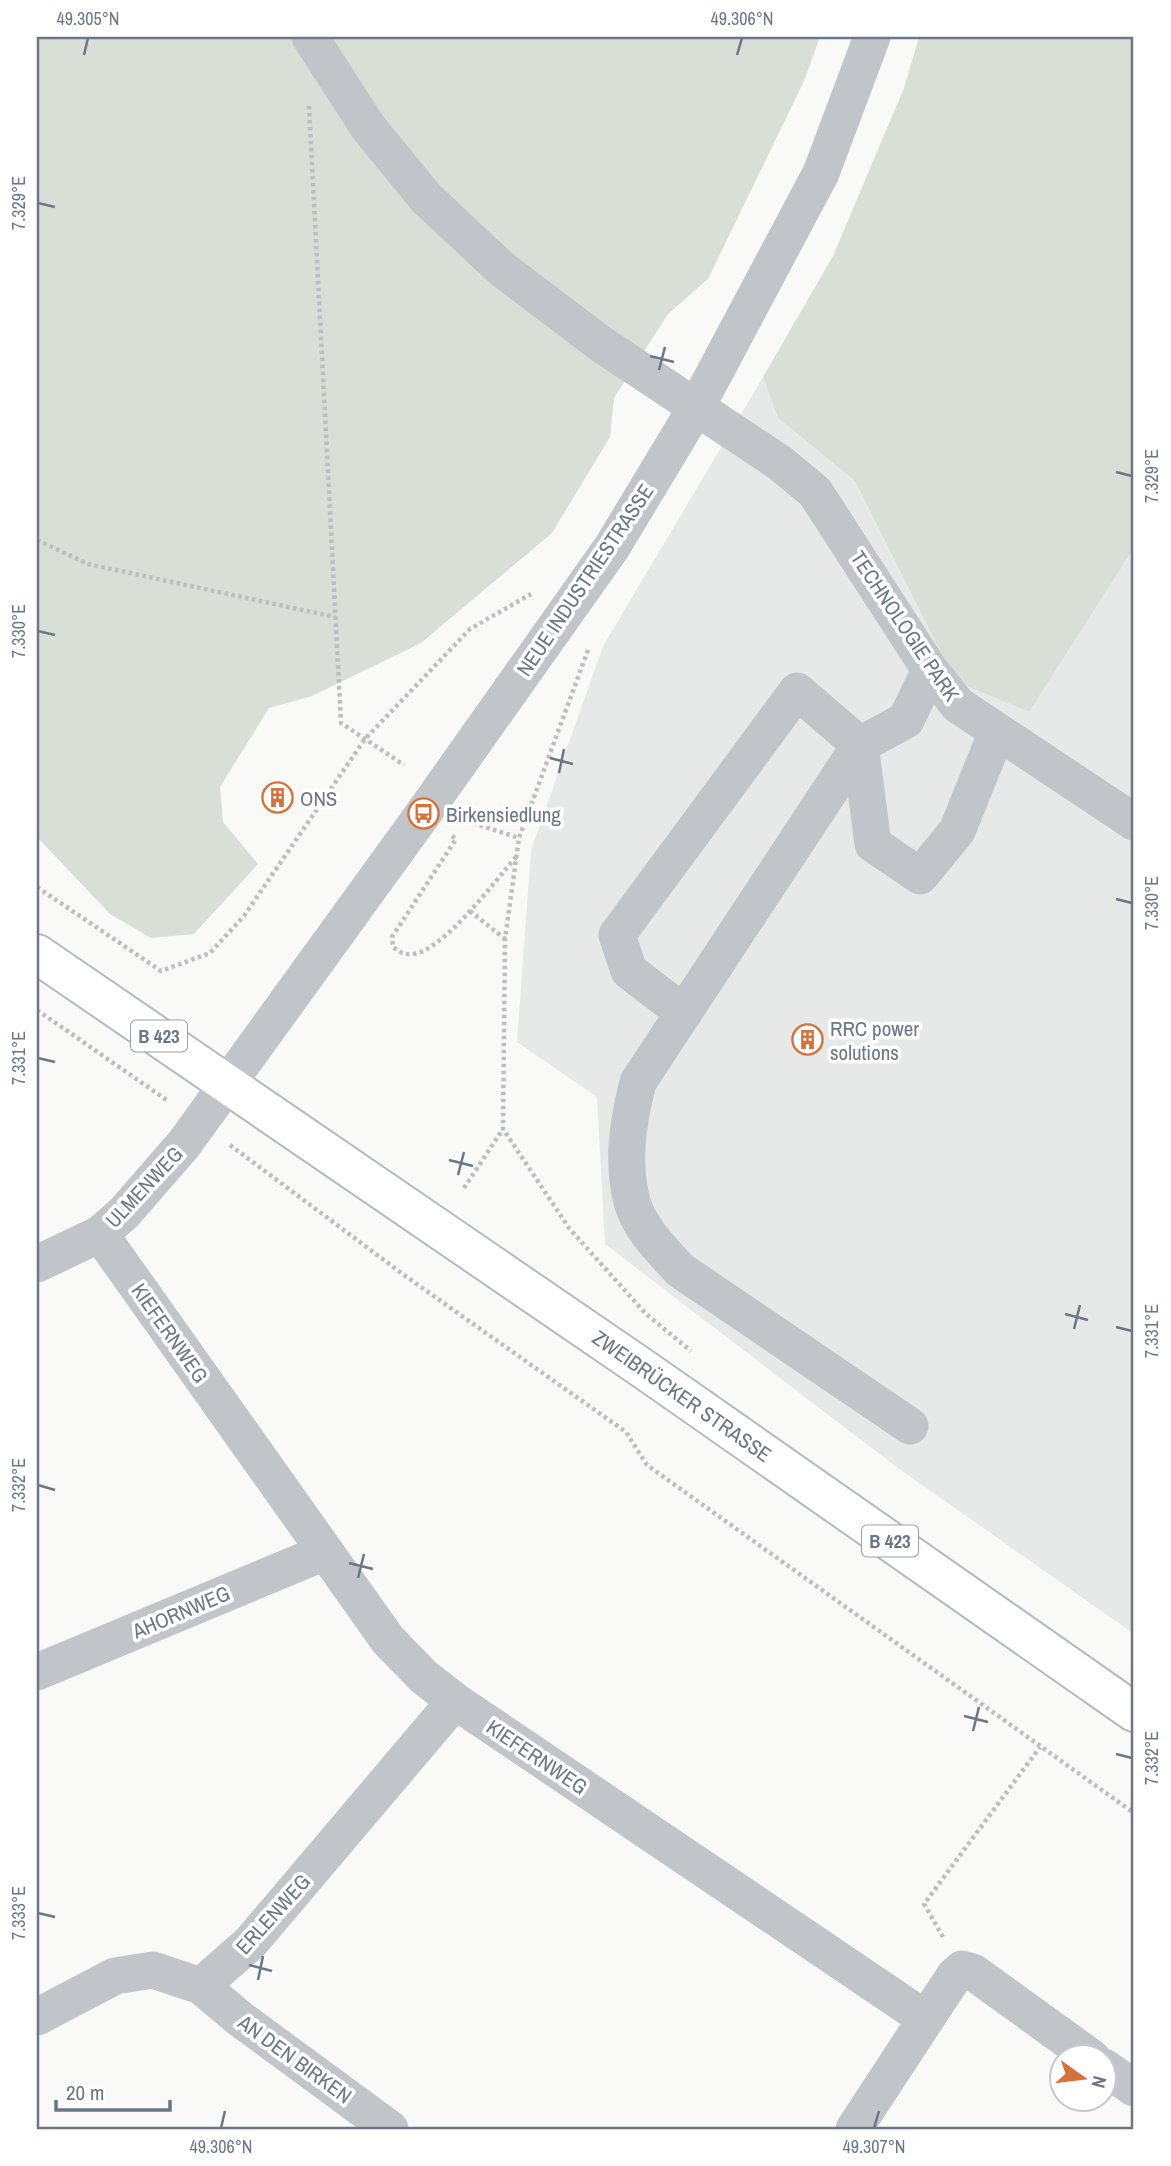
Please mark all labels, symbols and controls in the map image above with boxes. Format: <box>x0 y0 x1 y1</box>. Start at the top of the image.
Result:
text: 49.305°N <box>57 6 120 31</box>
text: 49.306°N <box>711 6 774 31</box>
text: 7.329°E <box>6 176 31 230</box>
text: 7.329°E <box>1139 449 1164 503</box>
street label: NEUE INDUSTRIESTRASSE <box>510 478 660 682</box>
street label: TECHNOLOGIE PARK <box>844 545 966 707</box>
text: 7.330°E <box>6 604 31 658</box>
building icon: ONS <box>260 781 294 815</box>
place label: ONS <box>300 784 337 813</box>
bus stop icon: Birkensiedlung <box>406 797 440 831</box>
place label: Birkensiedlung <box>446 800 561 829</box>
text: 7.330°E <box>1139 876 1164 930</box>
place label: RRC power solutions <box>830 1014 919 1067</box>
road number: B 423 <box>131 1020 187 1052</box>
building icon: RRC power solutions <box>790 1023 824 1057</box>
text: 7.331°E <box>6 1031 31 1085</box>
street label: ULMENWEG <box>99 1140 189 1234</box>
street label: KIEFERNWEG <box>125 1277 215 1389</box>
text: 7.331°E <box>1139 1304 1164 1358</box>
street label: ZWEIBRÜCKER STRASSE <box>587 1323 777 1469</box>
text: 7.332°E <box>6 1458 31 1512</box>
road number: B 423 <box>862 1526 918 1556</box>
street label: AHORNWEG <box>127 1578 234 1646</box>
street label: KIEFERNWEG <box>481 1713 593 1801</box>
text: 7.332°E <box>1139 1731 1164 1785</box>
street label: ERLENWEG <box>229 1868 317 1960</box>
text: 7.333°E <box>6 1886 31 1940</box>
street label: AN DEN BIRKEN <box>231 2007 358 2110</box>
north arrow <box>1048 2044 1118 2114</box>
scale bar <box>56 2068 170 2112</box>
text: N <box>1086 2074 1113 2091</box>
text: 20 m <box>66 2078 104 2107</box>
text: 49.306°N <box>190 2134 253 2159</box>
text: 49.307°N <box>843 2134 906 2159</box>

